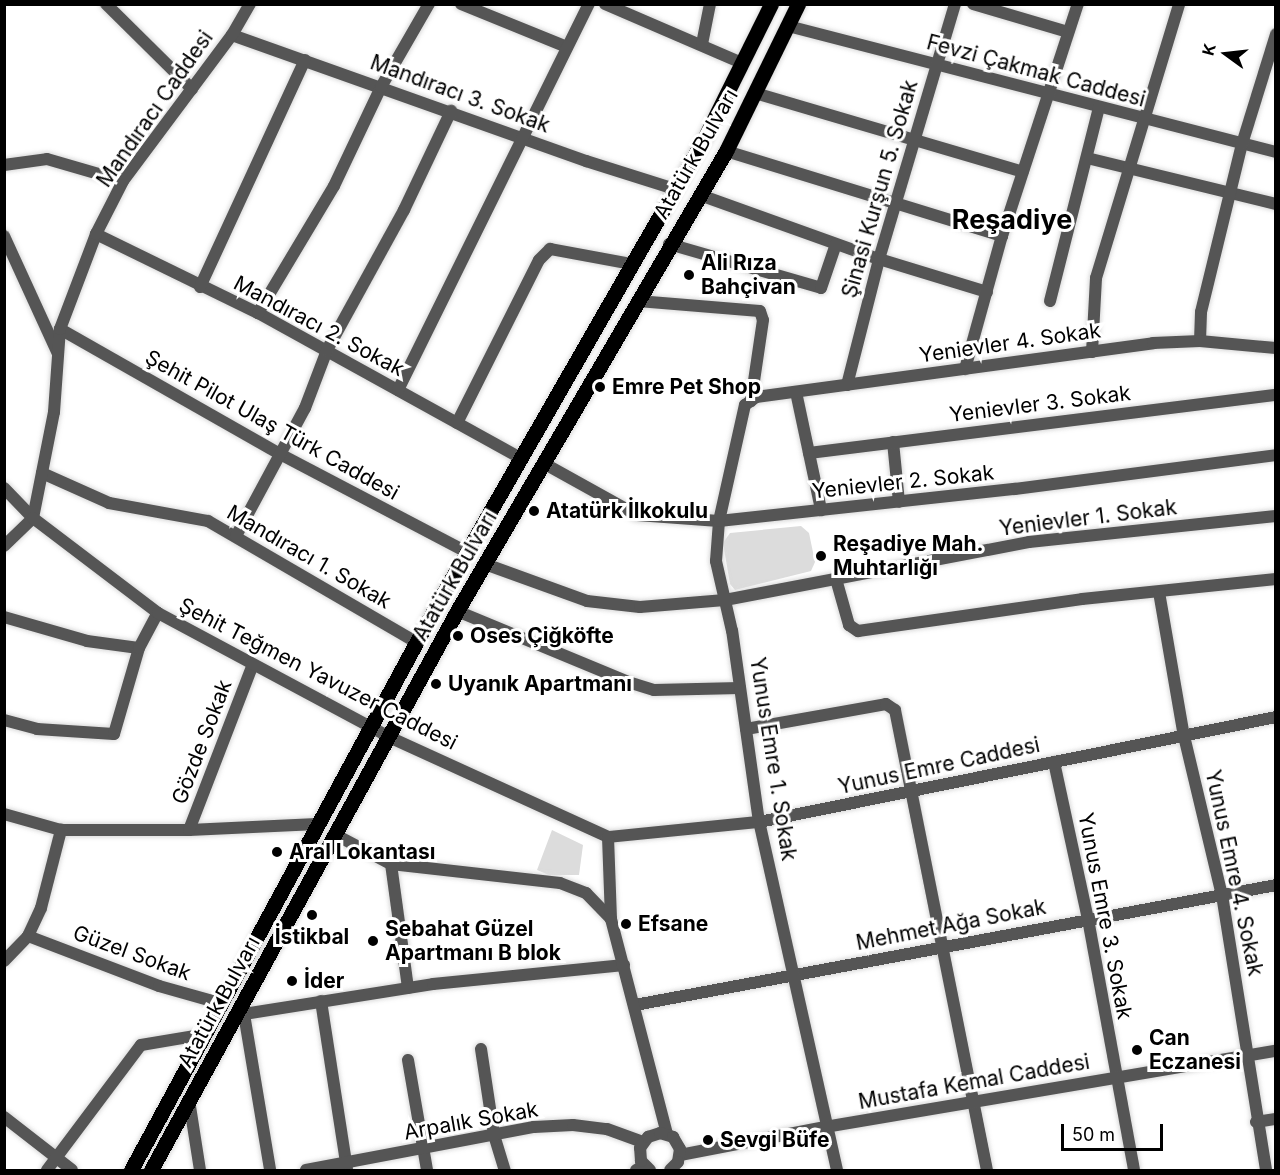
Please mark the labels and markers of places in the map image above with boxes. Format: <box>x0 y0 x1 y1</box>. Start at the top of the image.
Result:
place label: Ali Rıza Bahçivan <box>701 250 796 300</box>
marker: Ali Rıza Bahçivan <box>682 268 696 282</box>
place label: Emre Pet Shop <box>612 374 761 400</box>
marker: Emre Pet Shop <box>593 380 607 394</box>
place label: Atatürk İlkokulu <box>546 498 708 524</box>
marker: Atatürk İlkokulu <box>527 504 541 518</box>
place label: Reşadiye Mah. Muhtarlığı <box>833 531 984 581</box>
marker: Reşadiye Mah. Muhtarlığı <box>814 549 828 563</box>
place label: Oses Çiğköfte <box>470 623 614 649</box>
marker: Oses Çiğköfte <box>451 629 465 643</box>
place label: Uyanık Apartmanı <box>448 671 632 697</box>
marker: Uyanık Apartmanı <box>429 677 443 691</box>
place label: Aral Lokantası <box>289 839 435 865</box>
marker: Aral Lokantası <box>270 845 284 859</box>
marker: İstikbal <box>305 908 319 922</box>
place label: Efsane <box>638 911 708 937</box>
place label: Sebahat Güzel Apartmanı B blok <box>385 916 561 966</box>
marker: Efsane <box>619 917 633 931</box>
place label: İstikbal <box>275 924 349 950</box>
marker: Sebahat Güzel Apartmanı B blok <box>366 934 380 948</box>
place label: İder <box>304 968 344 994</box>
marker: İder <box>285 974 299 988</box>
place label: Can Eczanesi <box>1149 1025 1241 1075</box>
marker: Can Eczanesi <box>1130 1043 1144 1057</box>
place label: Sevgi Büfe <box>720 1127 829 1153</box>
marker: Sevgi Büfe <box>701 1133 715 1147</box>

